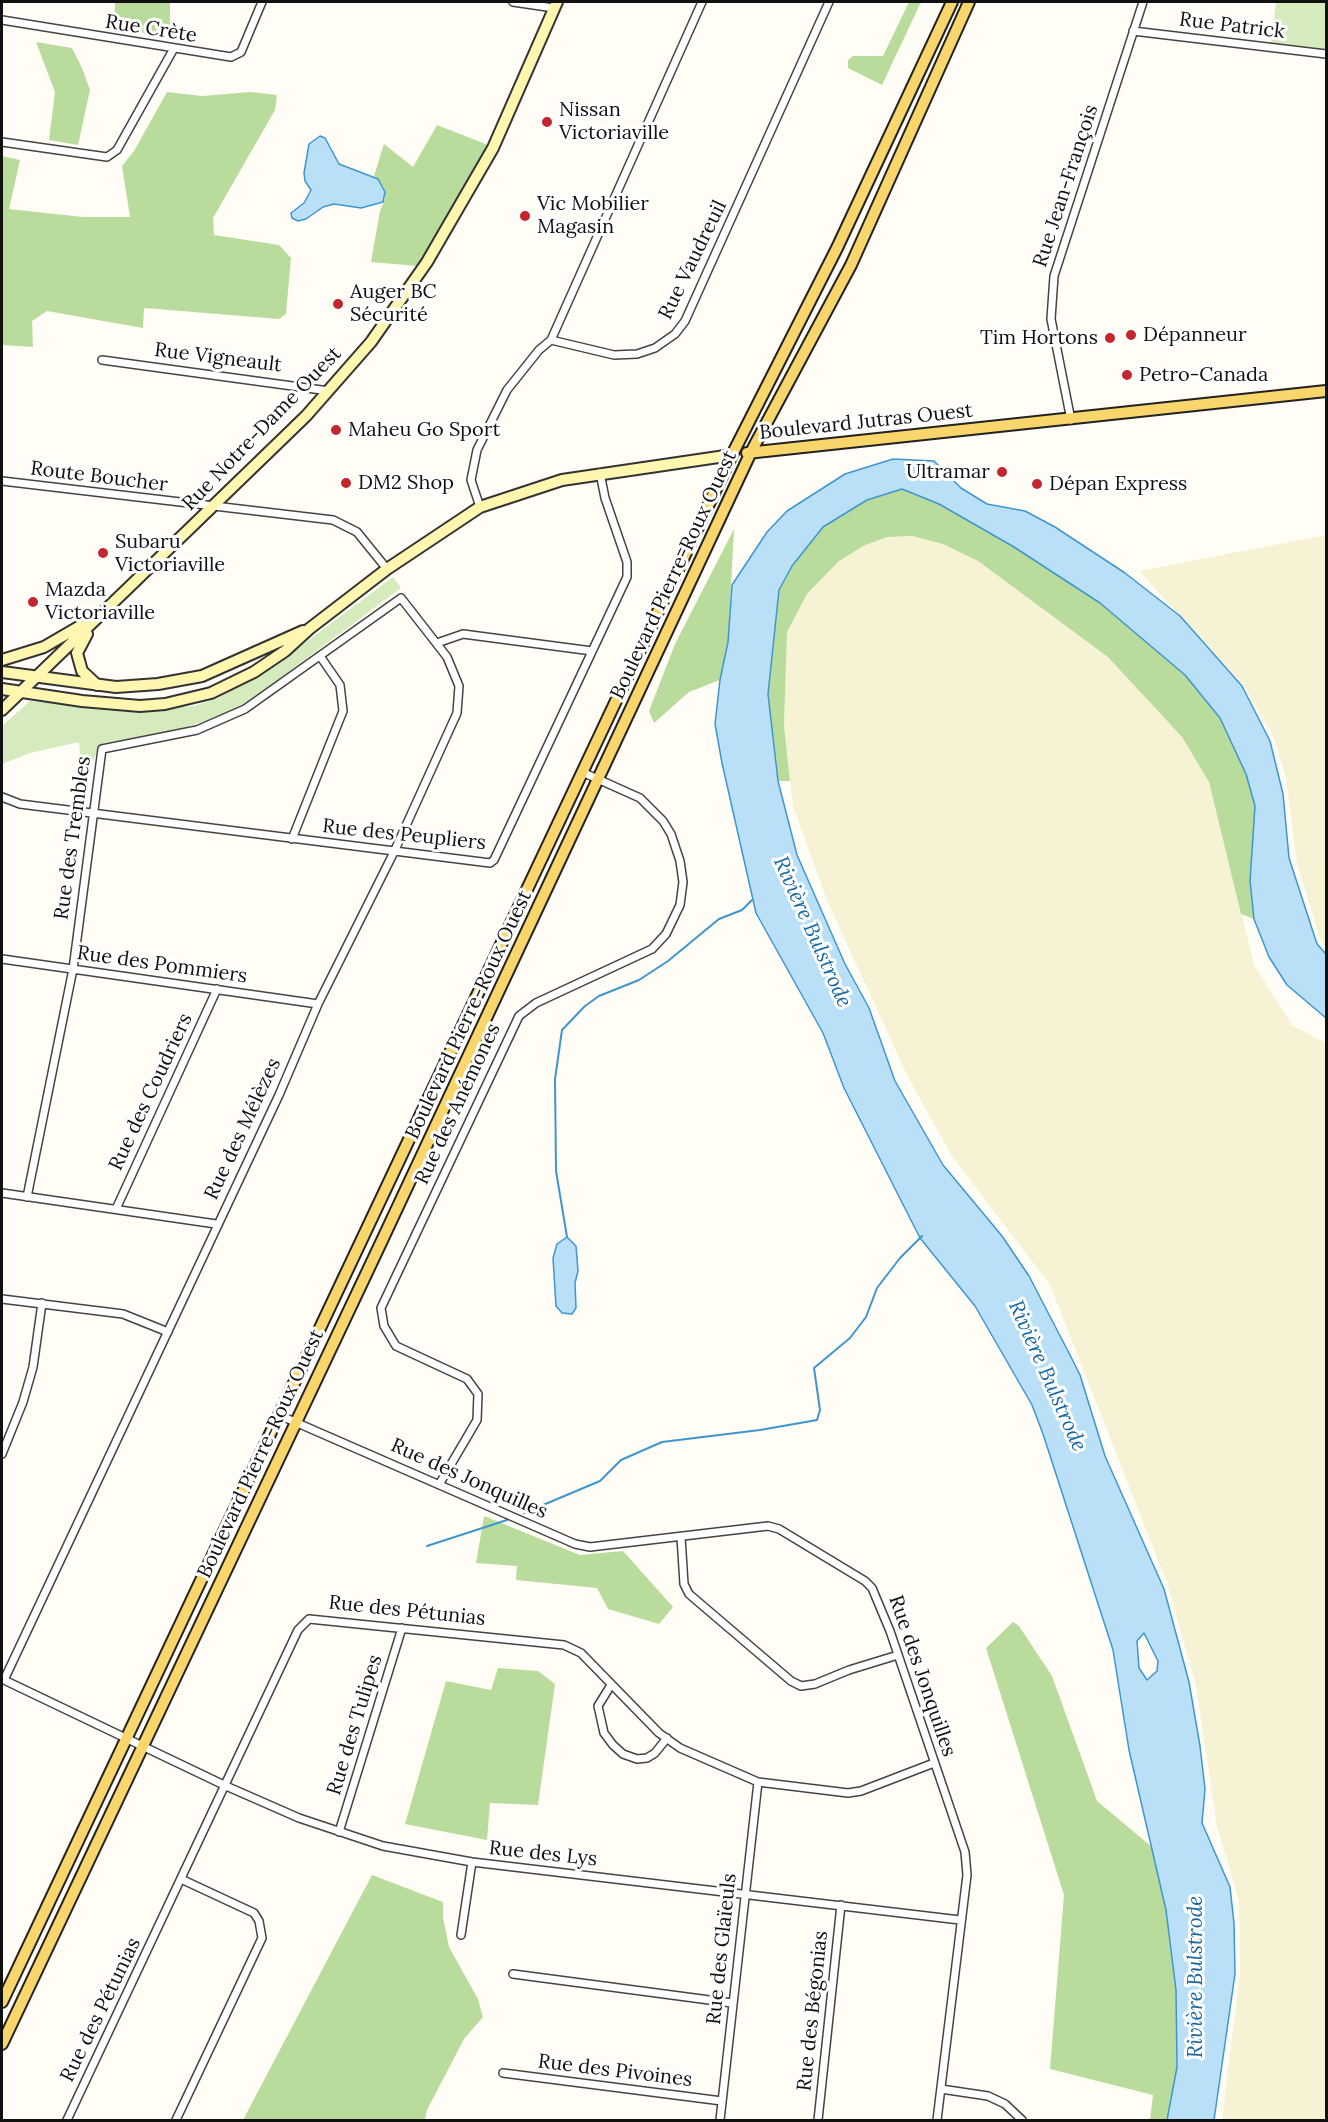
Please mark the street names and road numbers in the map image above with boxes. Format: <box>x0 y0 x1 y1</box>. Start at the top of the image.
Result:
street label: Rue Patrick <box>1178 8 1286 44</box>
street label: Rue Crète <box>104 10 198 48</box>
street label: Rue Jean-François <box>1028 102 1104 270</box>
street label: Rue Vaudreuil <box>654 196 732 324</box>
street label: Rue Vigneault <box>153 338 283 378</box>
street label: Rue Notre-Dame Ouest <box>177 342 347 516</box>
street label: Boulevard Jutras Ouest <box>758 399 974 445</box>
street label: Boulevard Pierre-Roux Ouest <box>606 447 742 703</box>
street label: Route Boucher <box>29 457 169 497</box>
street label: Rue des Trembles <box>50 755 96 921</box>
street label: Rue des Peupliers <box>321 814 487 856</box>
street label: Boulevard Pierre-Roux Ouest <box>401 887 537 1143</box>
street label: Rue des Pommiers <box>75 941 249 989</box>
street label: Rue des Coudriers <box>104 1010 198 1174</box>
street label: Rue des Anémones <box>410 1020 506 1188</box>
street label: Rue des Mélèzes <box>200 1054 286 1204</box>
street label: Boulevard Pierre-Roux Ouest <box>193 1326 329 1582</box>
street label: Rue des Jonquilles <box>387 1434 551 1524</box>
street label: Rue des Pétunias <box>327 1591 487 1631</box>
street label: Rue des Jonquilles <box>883 1592 961 1760</box>
street label: Rue des Tulipes <box>322 1652 388 1798</box>
street label: Rue des Lys <box>488 1836 598 1872</box>
street label: Rue des Glaïeuls <box>702 1872 742 2026</box>
street label: Rue des Bégonias <box>793 1930 833 2092</box>
street label: Rue des Pétunias <box>56 1934 146 2086</box>
street label: Rue des Pivoines <box>537 2050 693 2092</box>

